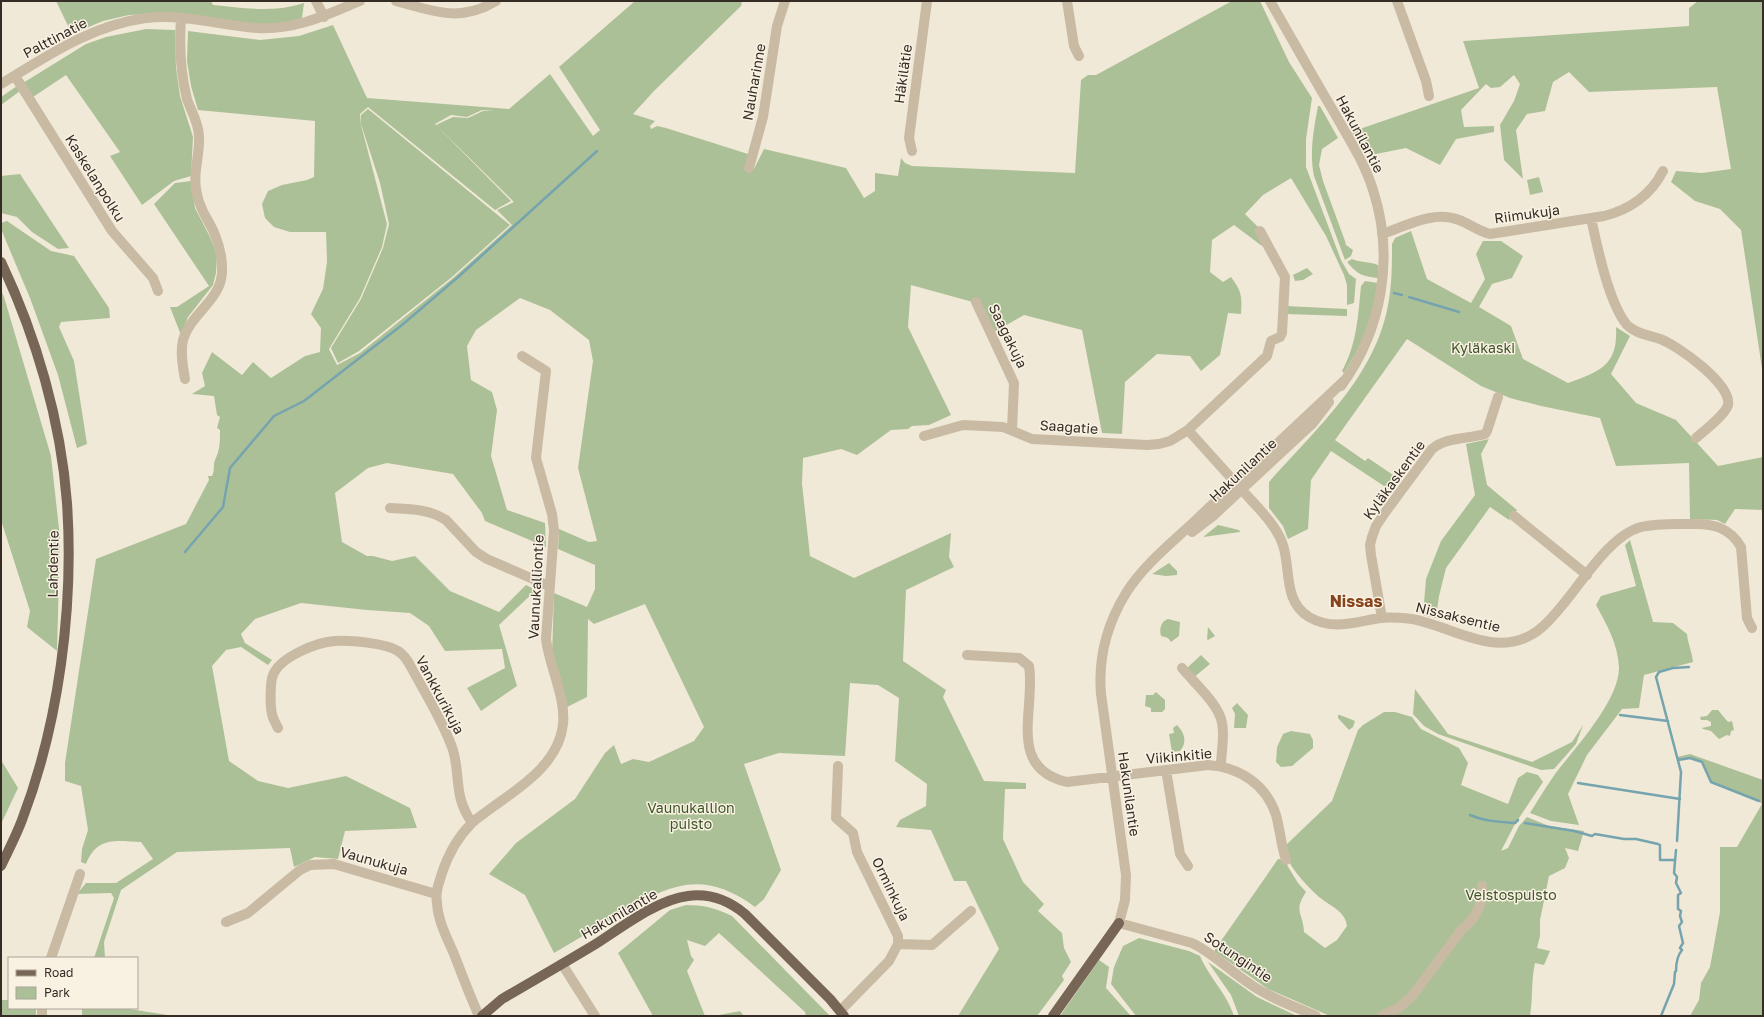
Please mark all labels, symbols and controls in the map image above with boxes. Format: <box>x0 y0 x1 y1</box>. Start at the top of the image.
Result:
street label: Palttinatie <box>20 14 90 61</box>
street label: Nauharinne <box>738 42 769 122</box>
street label: Häkilätie <box>890 43 915 105</box>
street label: Hakunilantie <box>1333 92 1388 176</box>
street label: Kaskelanpolku <box>62 131 129 224</box>
street label: Riimukuja <box>1493 200 1561 227</box>
street label: Saagakuja <box>986 301 1031 371</box>
park label: Kyläkaski <box>1451 339 1515 356</box>
street label: Saagatie <box>1039 416 1099 437</box>
street label: Hakunilantie <box>1206 434 1280 505</box>
street label: Kyläkaskentie <box>1359 437 1428 523</box>
street label: Lahdentie <box>43 530 62 598</box>
street label: Vaunukalliontie <box>524 534 547 640</box>
district label: Nissas <box>1330 591 1382 611</box>
street label: Nissaksentie <box>1414 598 1502 635</box>
street label: Vankkurikuja <box>413 653 468 737</box>
street label: Viikinkitie <box>1145 744 1213 767</box>
street label: Hakunilantie <box>1115 750 1144 838</box>
park label: Vaunukallion puisto <box>647 799 735 832</box>
street label: Vaunukuja <box>338 843 410 878</box>
street label: Orminkuja <box>869 854 914 923</box>
street label: Hakunilantie <box>577 885 660 942</box>
park label: Veistospuisto <box>1465 886 1557 903</box>
street label: Sotungintie <box>1201 928 1276 986</box>
legend <box>8 957 138 1009</box>
text: Road <box>44 965 73 980</box>
text: Park <box>44 985 70 1000</box>

